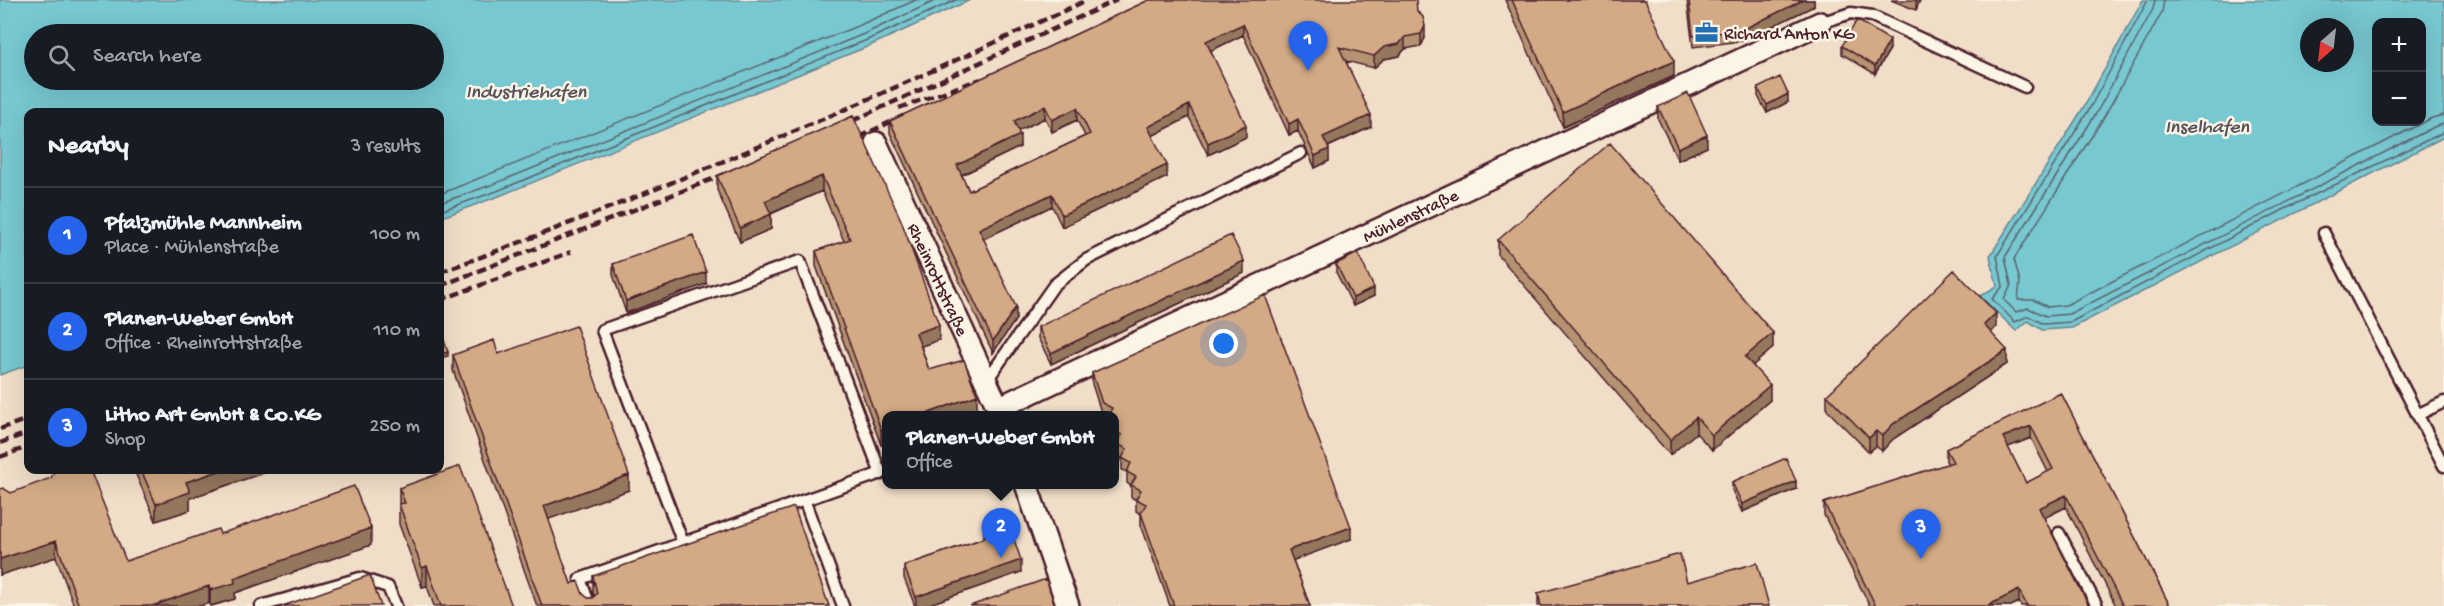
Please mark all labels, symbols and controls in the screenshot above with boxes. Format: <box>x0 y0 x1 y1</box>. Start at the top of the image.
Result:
north arrow <box>2300 18 2354 72</box>
map controls <box>2372 18 2426 126</box>
button: + <box>2372 18 2426 72</box>
office icon: Richard Anton KG <box>1693 20 1719 46</box>
pin: 1 <box>1288 22 1328 71</box>
search box <box>24 24 444 90</box>
place label: Richard Anton KG <box>1724 25 1855 46</box>
icon: search <box>45 41 78 74</box>
text: Search here <box>93 44 201 70</box>
button: − <box>2372 72 2426 126</box>
water label: Industriehafen <box>466 82 587 105</box>
water label: Inselhafen <box>2165 117 2250 140</box>
text: Nearby <box>48 132 129 163</box>
text: 3 results <box>351 136 420 159</box>
street label: Mühlenstraße <box>1360 185 1463 249</box>
text: Pfalzmühle Mannheim <box>105 211 302 237</box>
street label: Rheinrottstraße <box>902 220 972 341</box>
text: 1 <box>63 224 72 247</box>
text: 100 m <box>370 224 420 247</box>
text: Place · Mühlenstraße <box>105 237 279 260</box>
text: Planen-Weber GmbH <box>105 307 293 333</box>
text: 2 <box>63 320 72 343</box>
text: 110 m <box>374 320 420 343</box>
your location <box>1209 329 1238 358</box>
text: Office · Rheinrottstraße <box>105 333 302 356</box>
text: Litho Art GmbH & Co.KG <box>105 403 321 429</box>
popup <box>882 411 1119 489</box>
text: 3 <box>62 416 73 439</box>
text: 250 m <box>369 416 420 439</box>
text: Planen-Weber GmbH <box>906 426 1095 452</box>
text: Shop <box>105 429 145 452</box>
text: Office <box>906 452 952 475</box>
pin: 2 <box>982 508 1020 558</box>
pin: 3 <box>1902 510 1940 559</box>

